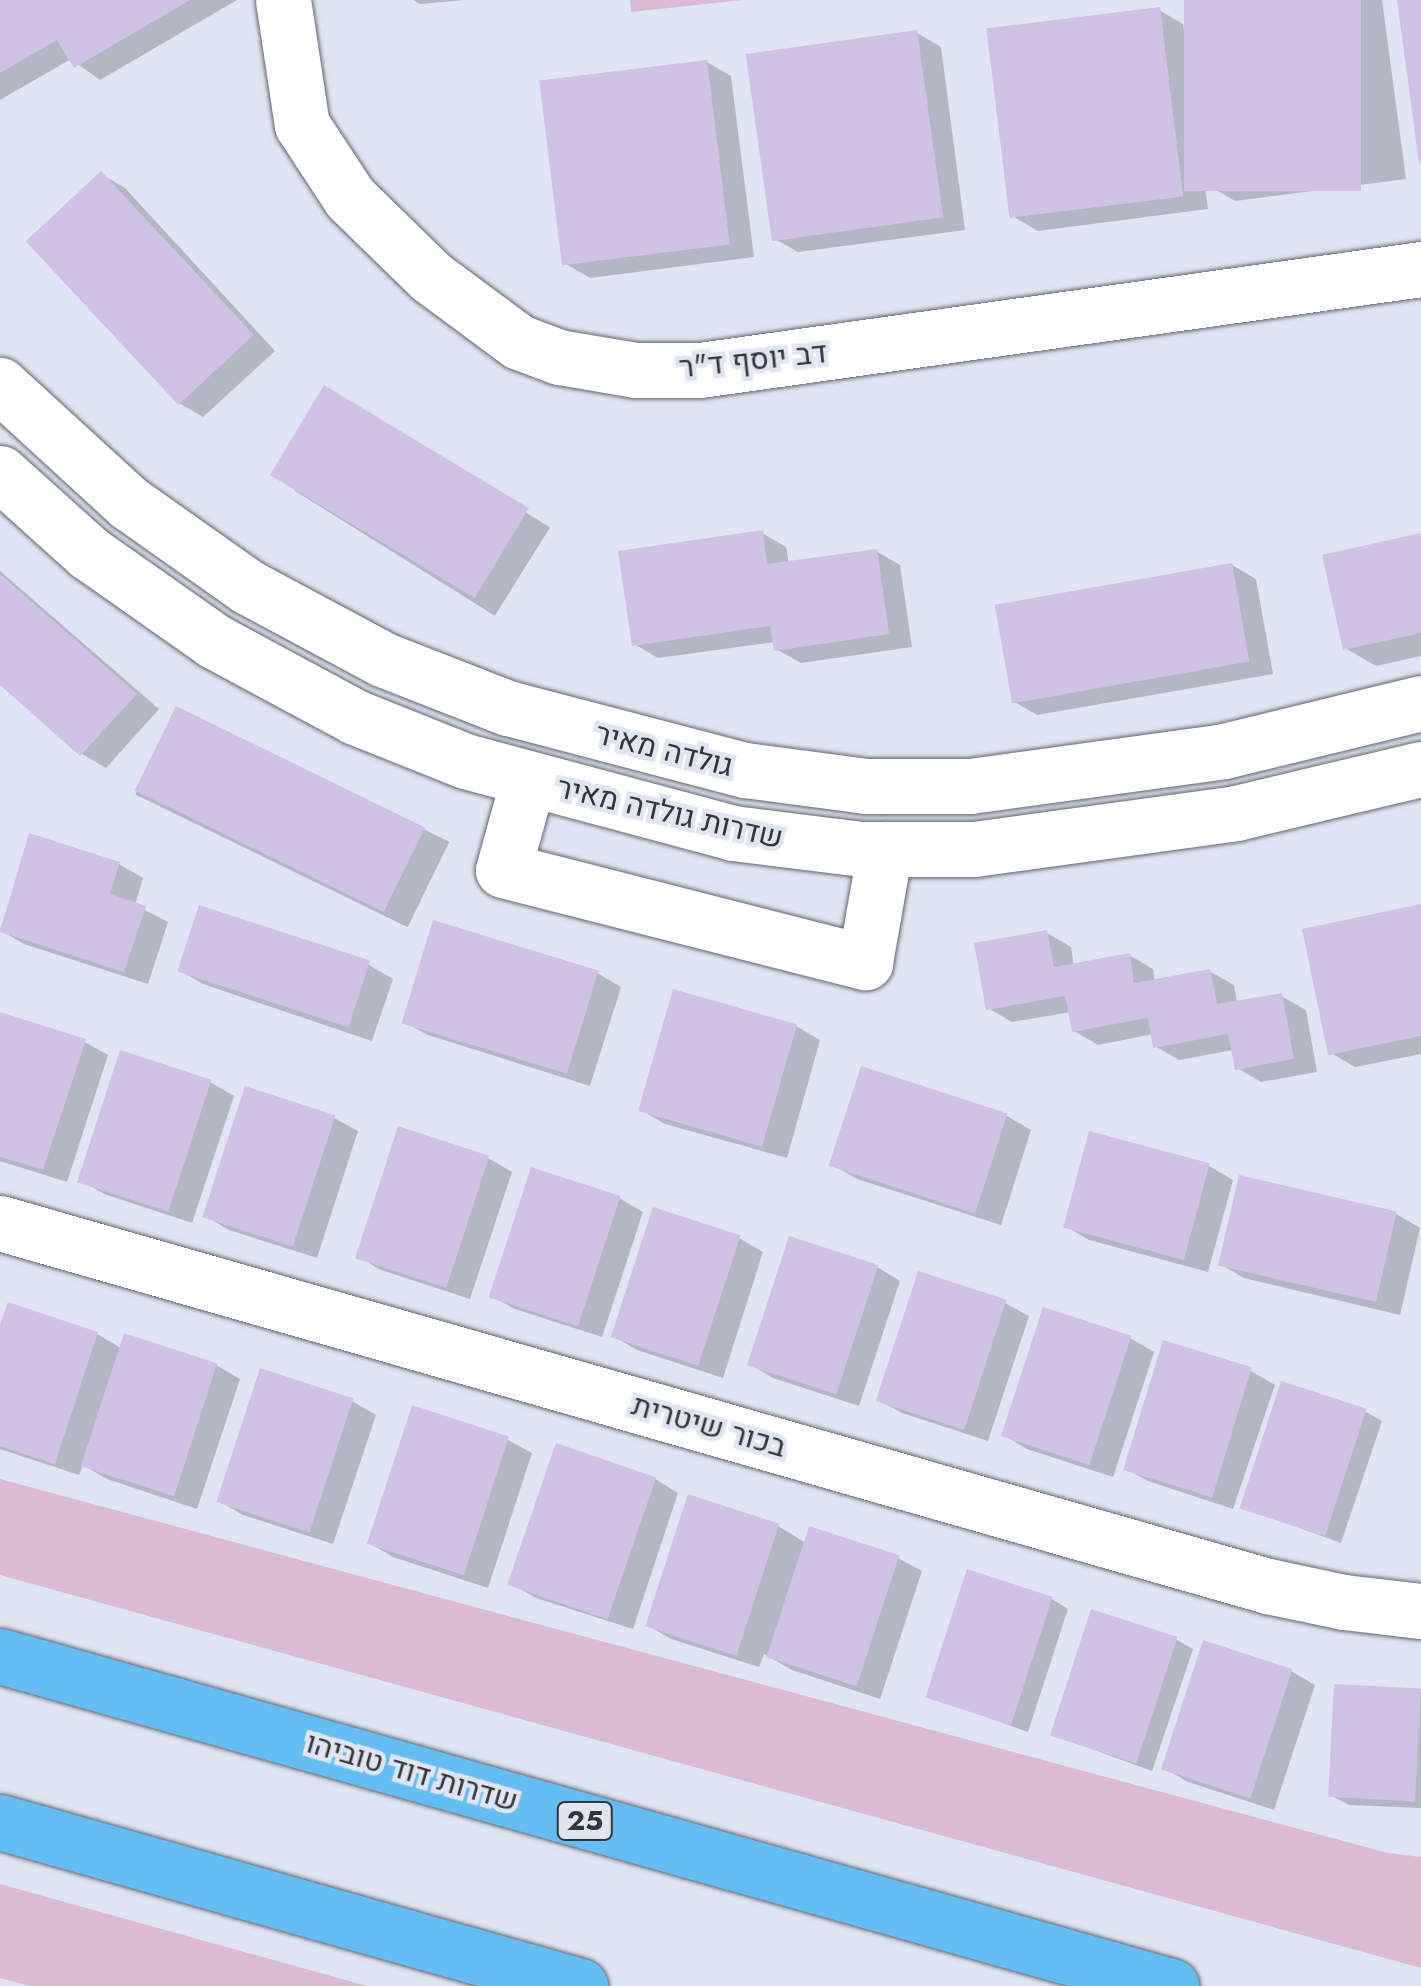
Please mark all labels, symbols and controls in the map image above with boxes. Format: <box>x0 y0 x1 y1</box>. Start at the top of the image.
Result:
street label: דב יוסף ד"ר <box>677 334 829 386</box>
street label: גולדה מאיר <box>592 716 736 784</box>
street label: שדרות גולדה מאיר <box>553 769 787 857</box>
street label: בכור שיטרית <box>628 1387 790 1465</box>
street label: שדרות דוד טוביהו <box>302 1725 522 1819</box>
road number: 25 <box>555 1798 615 1844</box>

